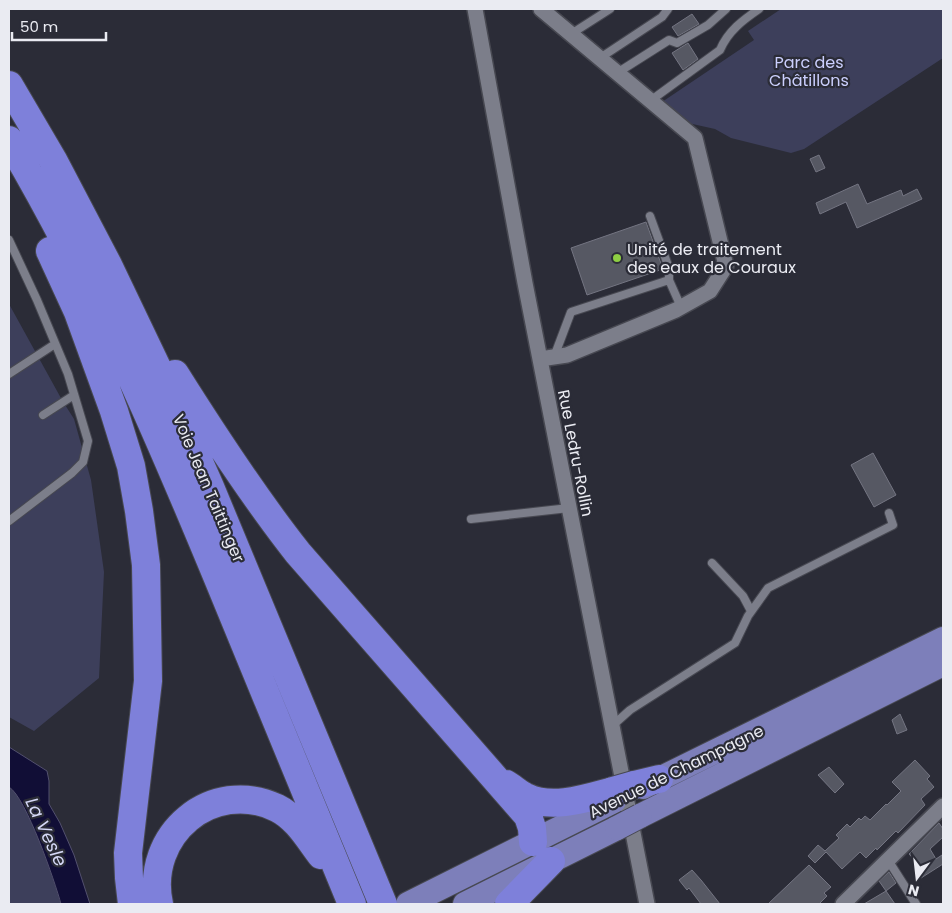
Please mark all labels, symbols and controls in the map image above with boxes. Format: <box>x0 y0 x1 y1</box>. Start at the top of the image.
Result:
scale bar <box>12 10 106 42</box>
text: 50 m <box>20 16 58 37</box>
park label: Parc des Châtillons <box>769 51 849 92</box>
place label: Unité de traitement des eaux de Couraux <box>627 238 796 279</box>
marker: Unité de traitement des eaux de Couraux <box>611 252 623 264</box>
street label: Rue Ledru-Rollin <box>552 388 599 519</box>
street label: Voie Jean Taittinger <box>167 411 250 566</box>
street label: Avenue de Champagne <box>585 719 768 824</box>
water label: La Vesle <box>20 793 73 870</box>
north arrow <box>892 853 942 903</box>
text: N <box>906 880 921 902</box>

